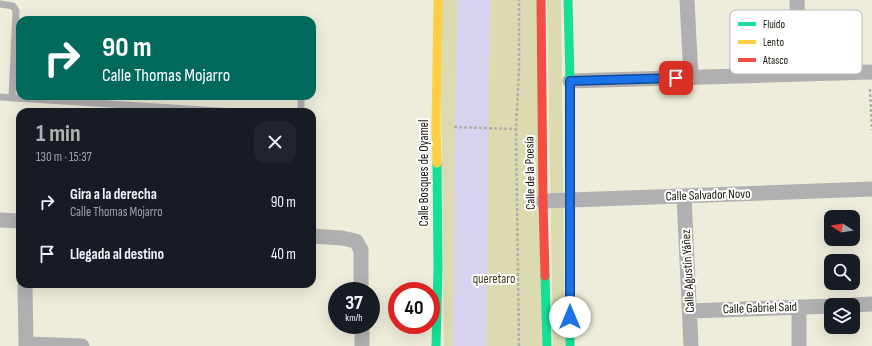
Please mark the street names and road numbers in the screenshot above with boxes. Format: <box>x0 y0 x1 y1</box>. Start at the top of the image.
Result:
street label: Calle Bosques de Oyamel <box>416 120 432 226</box>
street label: Calle de la Poesía <box>521 136 539 210</box>
street label: Calle Salvador Novo <box>665 186 751 204</box>
street label: Calle Agustín Yáñez <box>678 229 698 313</box>
street label: Calle Gabriel Said <box>723 299 797 317</box>

